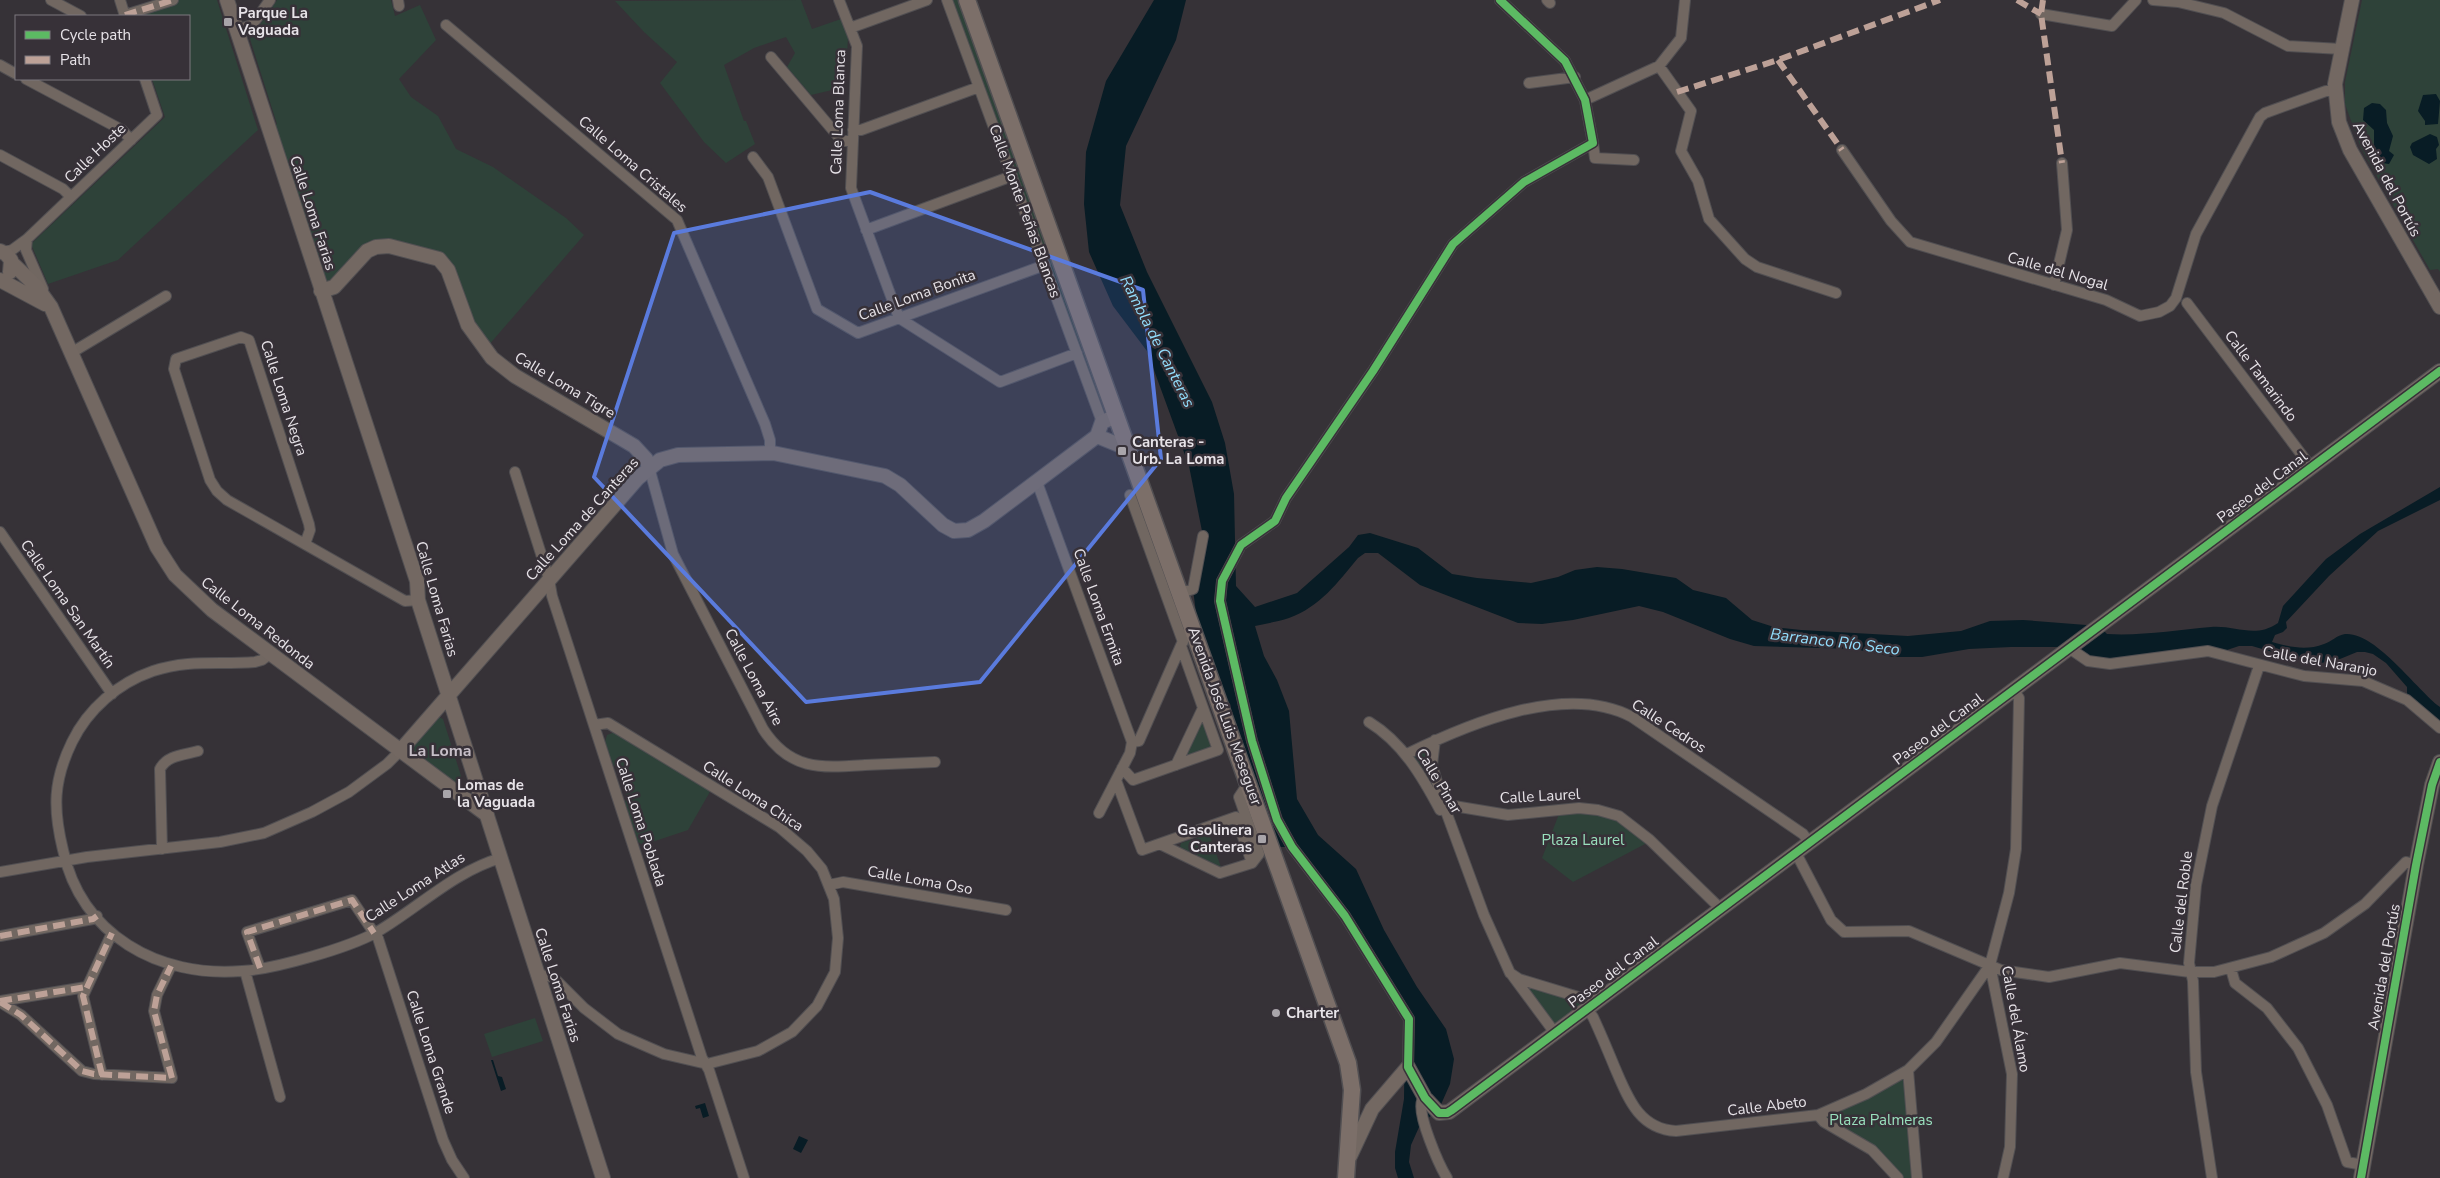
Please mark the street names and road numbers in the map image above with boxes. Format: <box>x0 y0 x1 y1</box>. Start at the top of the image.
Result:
street label: Calle Loma Blanca <box>826 49 850 175</box>
street label: Calle Loma Cristales <box>574 111 692 217</box>
street label: Avenida del Portús <box>2348 118 2426 240</box>
street label: Calle Hoste <box>60 119 130 187</box>
street label: Calle Monte Peñas Blancas <box>984 122 1066 300</box>
street label: Calle Loma Farias <box>285 153 341 273</box>
street label: Calle del Nogal <box>2005 247 2111 295</box>
street label: Calle Loma Bonita <box>856 265 978 325</box>
street label: Calle Tamarindo <box>2220 326 2302 426</box>
street label: Calle Loma Negra <box>256 338 312 458</box>
street label: Calle Loma Tigre <box>511 347 619 423</box>
street label: Paseo del Canal <box>2213 446 2312 528</box>
street label: Calle Loma de Canteras <box>521 453 643 585</box>
street label: Calle Loma San Martín <box>16 536 120 672</box>
street label: Calle Loma Farias <box>411 539 463 659</box>
street label: Calle Loma Ermita <box>1069 546 1129 668</box>
street label: Calle Loma Redonda <box>197 572 319 674</box>
street label: Avenida José Luis Meseguer <box>1183 624 1267 809</box>
street label: Calle Loma Aire <box>720 625 788 729</box>
street label: Calle del Naranjo <box>2261 641 2379 681</box>
street label: Paseo del Canal <box>1889 688 1988 770</box>
street label: Calle Cedros <box>1628 694 1710 758</box>
street label: Calle Pinar <box>1412 744 1467 818</box>
street label: Calle Loma Poblada <box>611 755 671 889</box>
street label: Calle Loma Chica <box>699 756 807 836</box>
street label: Calle Laurel <box>1499 784 1581 808</box>
street label: Calle Loma Atlas <box>361 847 469 927</box>
street label: Calle del Roble <box>2165 850 2197 954</box>
street label: Calle Loma Oso <box>866 861 974 899</box>
street label: Avenida del Portús <box>2363 902 2405 1032</box>
street label: Calle Loma Farias <box>530 925 586 1045</box>
street label: Paseo del Canal <box>1564 931 1663 1013</box>
street label: Calle del Álamo <box>1997 964 2035 1074</box>
street label: Calle Loma Grande <box>402 988 460 1116</box>
street label: Calle Abeto <box>1726 1091 1808 1121</box>

